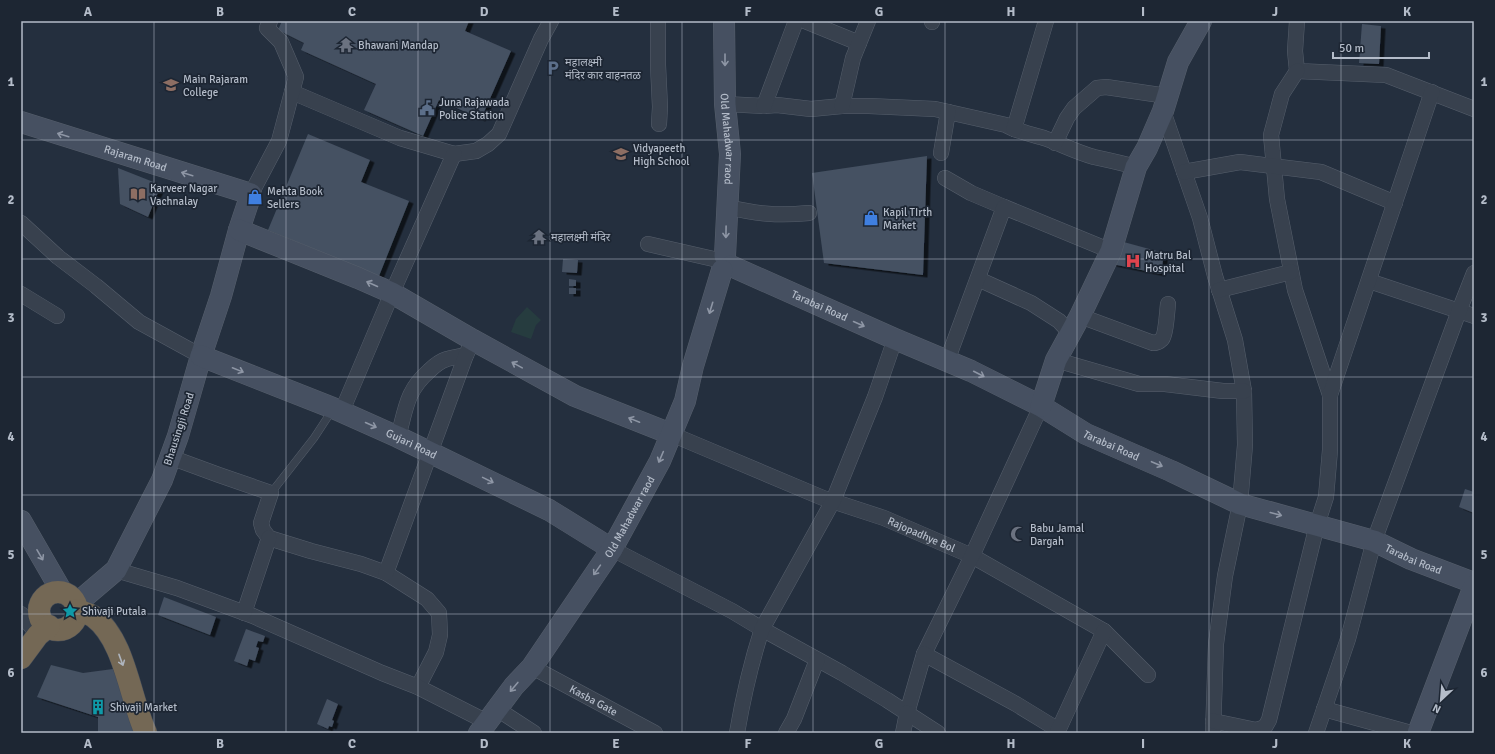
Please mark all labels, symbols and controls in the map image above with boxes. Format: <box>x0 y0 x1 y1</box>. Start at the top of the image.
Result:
text: A <box>84 4 93 20</box>
text: B <box>216 4 224 20</box>
text: C <box>348 4 356 20</box>
text: D <box>480 4 489 20</box>
text: E <box>612 4 620 20</box>
text: F <box>745 4 752 20</box>
text: G <box>875 4 883 20</box>
text: H <box>1007 4 1015 20</box>
text: I <box>1141 4 1145 20</box>
text: J <box>1272 4 1278 20</box>
text: K <box>1403 4 1411 20</box>
scale bar <box>1333 34 1429 60</box>
temple icon: Bhawani Mandap <box>337 36 355 54</box>
place label: Bhawani Mandap <box>358 39 439 52</box>
text: 50 m <box>1339 41 1364 56</box>
one-way arrow <box>721 53 729 66</box>
place label: महालक्ष्मी मंदिर कार वाहनतळ <box>565 56 642 82</box>
parking icon: महालक्ष्मी मंदिर कार वाहनतळ <box>544 59 562 77</box>
place label: Main Rajaram College <box>183 73 248 99</box>
text: 1 <box>7 74 15 90</box>
text: 1 <box>1480 74 1488 90</box>
school or university icon: Main Rajaram College <box>162 76 180 94</box>
street label: Old Mahadwar raod <box>718 93 737 185</box>
place label: Juna Rajawada Police Station <box>439 96 510 122</box>
public building icon: Juna Rajawada Police Station <box>418 99 436 117</box>
one-way arrow <box>56 131 69 138</box>
street label: Rajaram Road <box>103 142 169 174</box>
place label: Vidyapeeth High School <box>633 142 690 168</box>
school or university icon: Vidyapeeth High School <box>612 145 630 163</box>
one-way arrow <box>180 170 193 177</box>
place label: Karveer Nagar Vachnalay <box>150 182 217 208</box>
library icon: Karveer Nagar Vachnalay <box>129 185 147 203</box>
place label: Mehta Book Sellers <box>267 185 323 211</box>
shop icon: Mehta Book Sellers <box>246 188 264 206</box>
text: 2 <box>7 192 15 208</box>
text: 2 <box>1480 192 1488 208</box>
place label: Kapil TIrth Market <box>883 206 932 232</box>
shop icon: Kapil TIrth Market <box>862 209 880 227</box>
one-way arrow <box>722 225 730 238</box>
temple icon: महालक्ष्मी मंदिर <box>530 228 548 246</box>
place label: महालक्ष्मी मंदिर <box>551 231 611 244</box>
place label: Matru Bal Hospital <box>1145 249 1191 275</box>
hospital icon: Matru Bal Hospital <box>1124 252 1142 270</box>
one-way arrow <box>366 280 378 287</box>
street label: Tarabai Road <box>789 287 850 324</box>
one-way arrow <box>707 301 714 314</box>
text: 3 <box>7 310 15 326</box>
text: 3 <box>1480 310 1488 326</box>
one-way arrow <box>853 320 865 328</box>
one-way arrow <box>511 360 523 368</box>
one-way arrow <box>231 367 243 374</box>
one-way arrow <box>972 371 984 379</box>
street label: Bhausingji Road <box>161 391 197 467</box>
one-way arrow <box>629 416 641 423</box>
one-way arrow <box>364 421 376 429</box>
street label: Gujari Road <box>384 426 439 461</box>
street label: Tarabai Road <box>1081 427 1142 463</box>
text: 4 <box>7 429 15 445</box>
text: 4 <box>1480 429 1488 445</box>
one-way arrow <box>657 451 665 463</box>
one-way arrow <box>1150 461 1162 469</box>
street label: Old Mahadwar raod <box>602 473 657 560</box>
one-way arrow <box>482 477 494 484</box>
one-way arrow <box>1270 511 1283 518</box>
street label: Rajopadhye Bol <box>886 514 957 555</box>
place label: Babu Jamal Dargah <box>1030 522 1084 548</box>
mosque icon: Babu Jamal Dargah <box>1009 525 1027 543</box>
street label: Tarabai Road <box>1383 541 1444 577</box>
text: 5 <box>7 547 15 563</box>
text: 5 <box>1480 547 1488 563</box>
one-way arrow <box>37 549 45 561</box>
one-way arrow <box>593 565 602 576</box>
place icon: Shivaji Putala <box>61 602 79 620</box>
place label: Shivaji Putala <box>82 605 147 618</box>
one-way arrow <box>118 654 125 667</box>
text: 6 <box>7 665 15 681</box>
text: 6 <box>1480 665 1488 681</box>
north arrow <box>1421 680 1461 720</box>
one-way arrow <box>509 682 518 692</box>
street label: Kasba Gate <box>567 682 620 718</box>
building icon: Shivaji Market <box>89 698 107 716</box>
place label: Shivaji Market <box>110 701 177 714</box>
text: N <box>1431 701 1443 716</box>
text: A <box>84 736 93 752</box>
text: B <box>216 736 224 752</box>
text: C <box>348 736 356 752</box>
text: D <box>480 736 489 752</box>
text: E <box>612 736 620 752</box>
text: F <box>745 736 752 752</box>
text: G <box>875 736 883 752</box>
text: H <box>1007 736 1015 752</box>
text: I <box>1141 736 1145 752</box>
text: J <box>1272 736 1278 752</box>
text: K <box>1403 736 1411 752</box>

